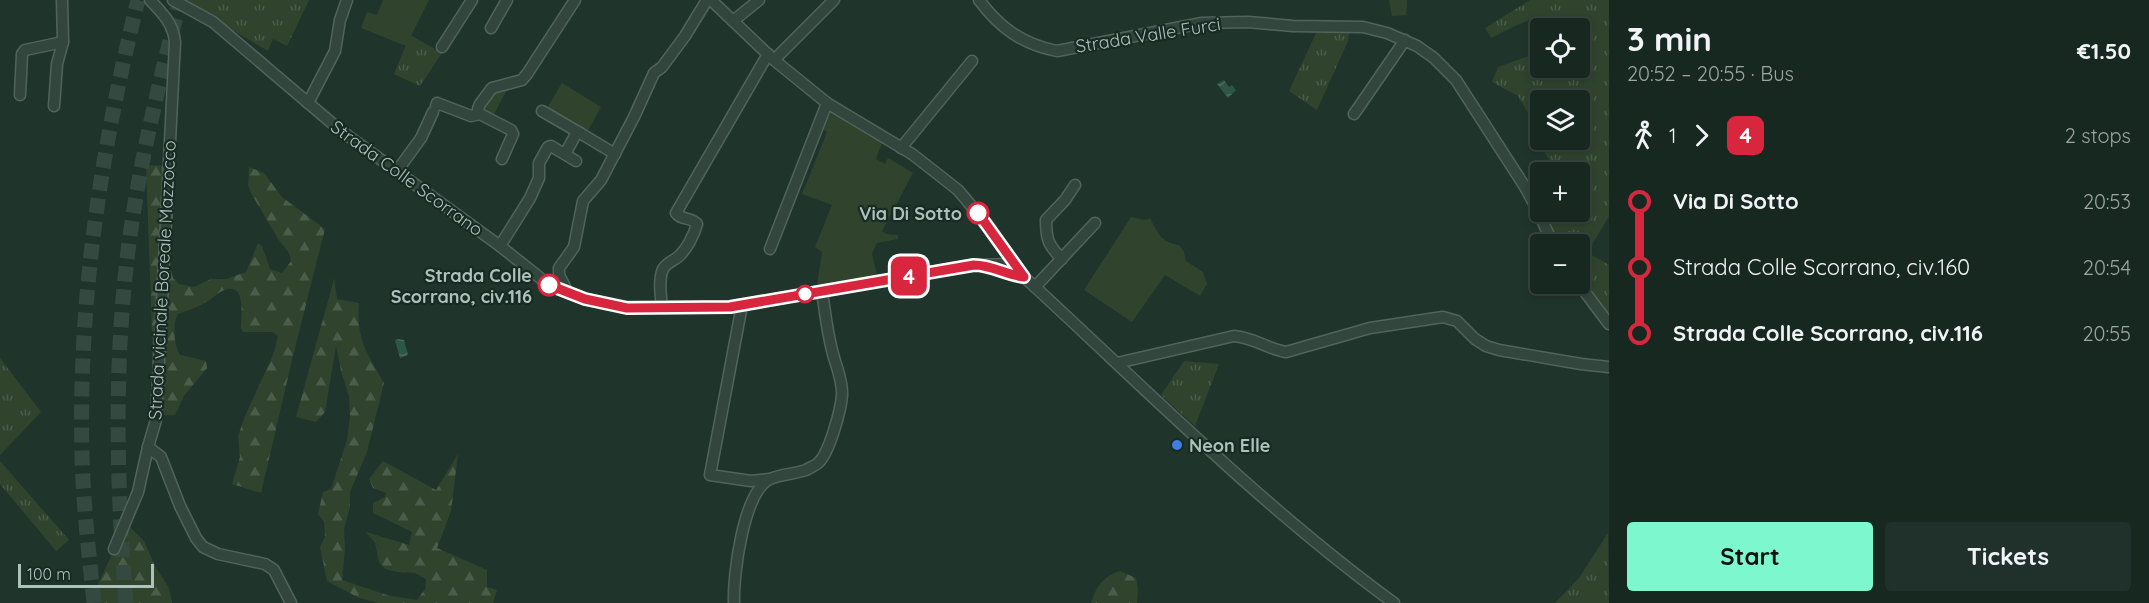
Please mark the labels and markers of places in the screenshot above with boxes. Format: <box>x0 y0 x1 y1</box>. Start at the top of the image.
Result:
place label: Via Di Sotto <box>859 202 962 225</box>
marker: Via Di Sotto <box>967 202 989 224</box>
place label: Strada Colle Scorrano, civ.116 <box>391 264 532 308</box>
marker: Strada Colle Scorrano, civ.116 <box>538 274 560 296</box>
unlabelled marker <box>796 285 814 303</box>
place label: Neon Elle <box>1189 434 1270 457</box>
marker: Neon Elle <box>1170 438 1184 452</box>

